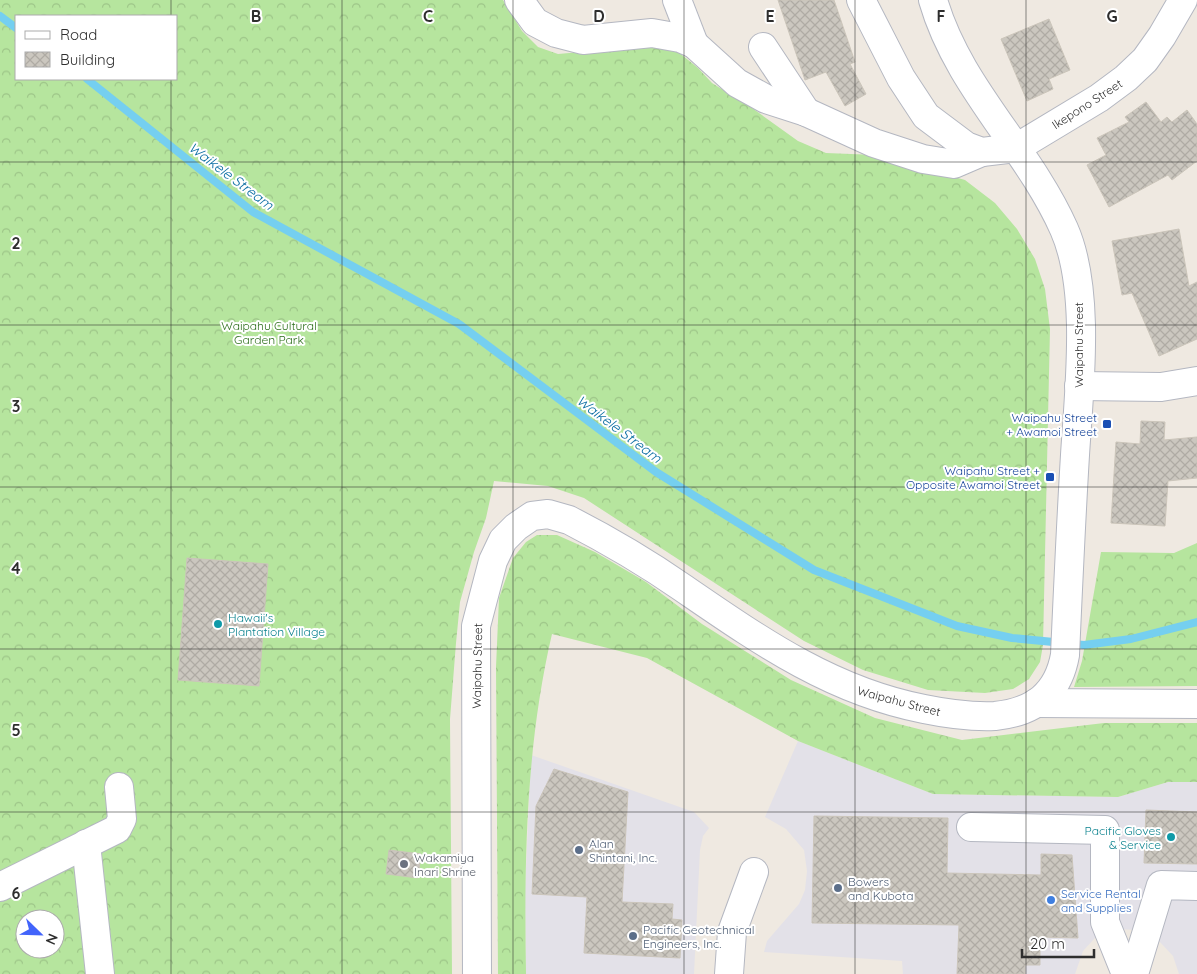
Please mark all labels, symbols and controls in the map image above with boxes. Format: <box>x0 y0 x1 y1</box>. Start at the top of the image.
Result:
text: B <box>251 6 261 26</box>
text: C <box>423 6 433 26</box>
text: D <box>593 6 605 26</box>
text: E <box>765 6 775 26</box>
text: F <box>937 6 946 26</box>
text: G <box>1106 6 1118 26</box>
legend <box>15 15 178 80</box>
text: Road <box>60 25 97 44</box>
text: Building <box>60 50 115 69</box>
street label: Ikepono Street <box>1049 76 1125 132</box>
water label: Waikele Stream <box>185 138 277 214</box>
text: 2 <box>11 233 21 253</box>
street label: Waipahu Street <box>1071 302 1086 388</box>
park label: Waipahu Cultural Garden Park <box>221 318 317 347</box>
water label: Waikele Stream <box>573 391 665 467</box>
text: 3 <box>12 396 20 416</box>
place label: Waipahu Street + Awamoi Street <box>1006 410 1097 439</box>
marker: Waipahu Street + Awamoi Street <box>1101 418 1113 430</box>
place label: Waipahu Street + Opposite Awamoi Street <box>906 463 1040 492</box>
marker: Waipahu Street + Opposite Awamoi Street <box>1044 471 1056 483</box>
text: 4 <box>11 558 21 578</box>
place label: Hawaii's Plantation Village <box>228 610 325 639</box>
marker: Hawaii's Plantation Village <box>212 618 224 630</box>
street label: Waipahu Street <box>469 623 485 709</box>
street label: Waipahu Street <box>856 683 942 719</box>
text: 5 <box>11 720 21 740</box>
place label: Pacific Gloves & Service <box>1085 823 1161 852</box>
marker: Pacific Gloves & Service <box>1165 831 1177 843</box>
place label: Alan Shintani, Inc. <box>589 836 657 865</box>
marker: Alan Shintani, Inc. <box>573 844 585 856</box>
place label: Wakamiya Inari Shrine <box>414 850 476 879</box>
marker: Wakamiya Inari Shrine <box>398 858 410 870</box>
place label: Bowers and Kubota <box>848 874 913 903</box>
marker: Bowers and Kubota <box>832 882 844 894</box>
text: 6 <box>12 883 21 903</box>
place label: Service Rental and Supplies <box>1061 886 1141 915</box>
marker: Service Rental and Supplies <box>1045 894 1057 906</box>
north arrow <box>15 909 65 959</box>
place label: Pacific Geotechnical Engineers, Inc. <box>643 922 754 951</box>
scale bar <box>1022 926 1094 958</box>
marker: Pacific Geotechnical Engineers, Inc. <box>627 930 639 942</box>
text: N <box>42 931 62 947</box>
text: 20 m <box>1030 934 1065 953</box>

